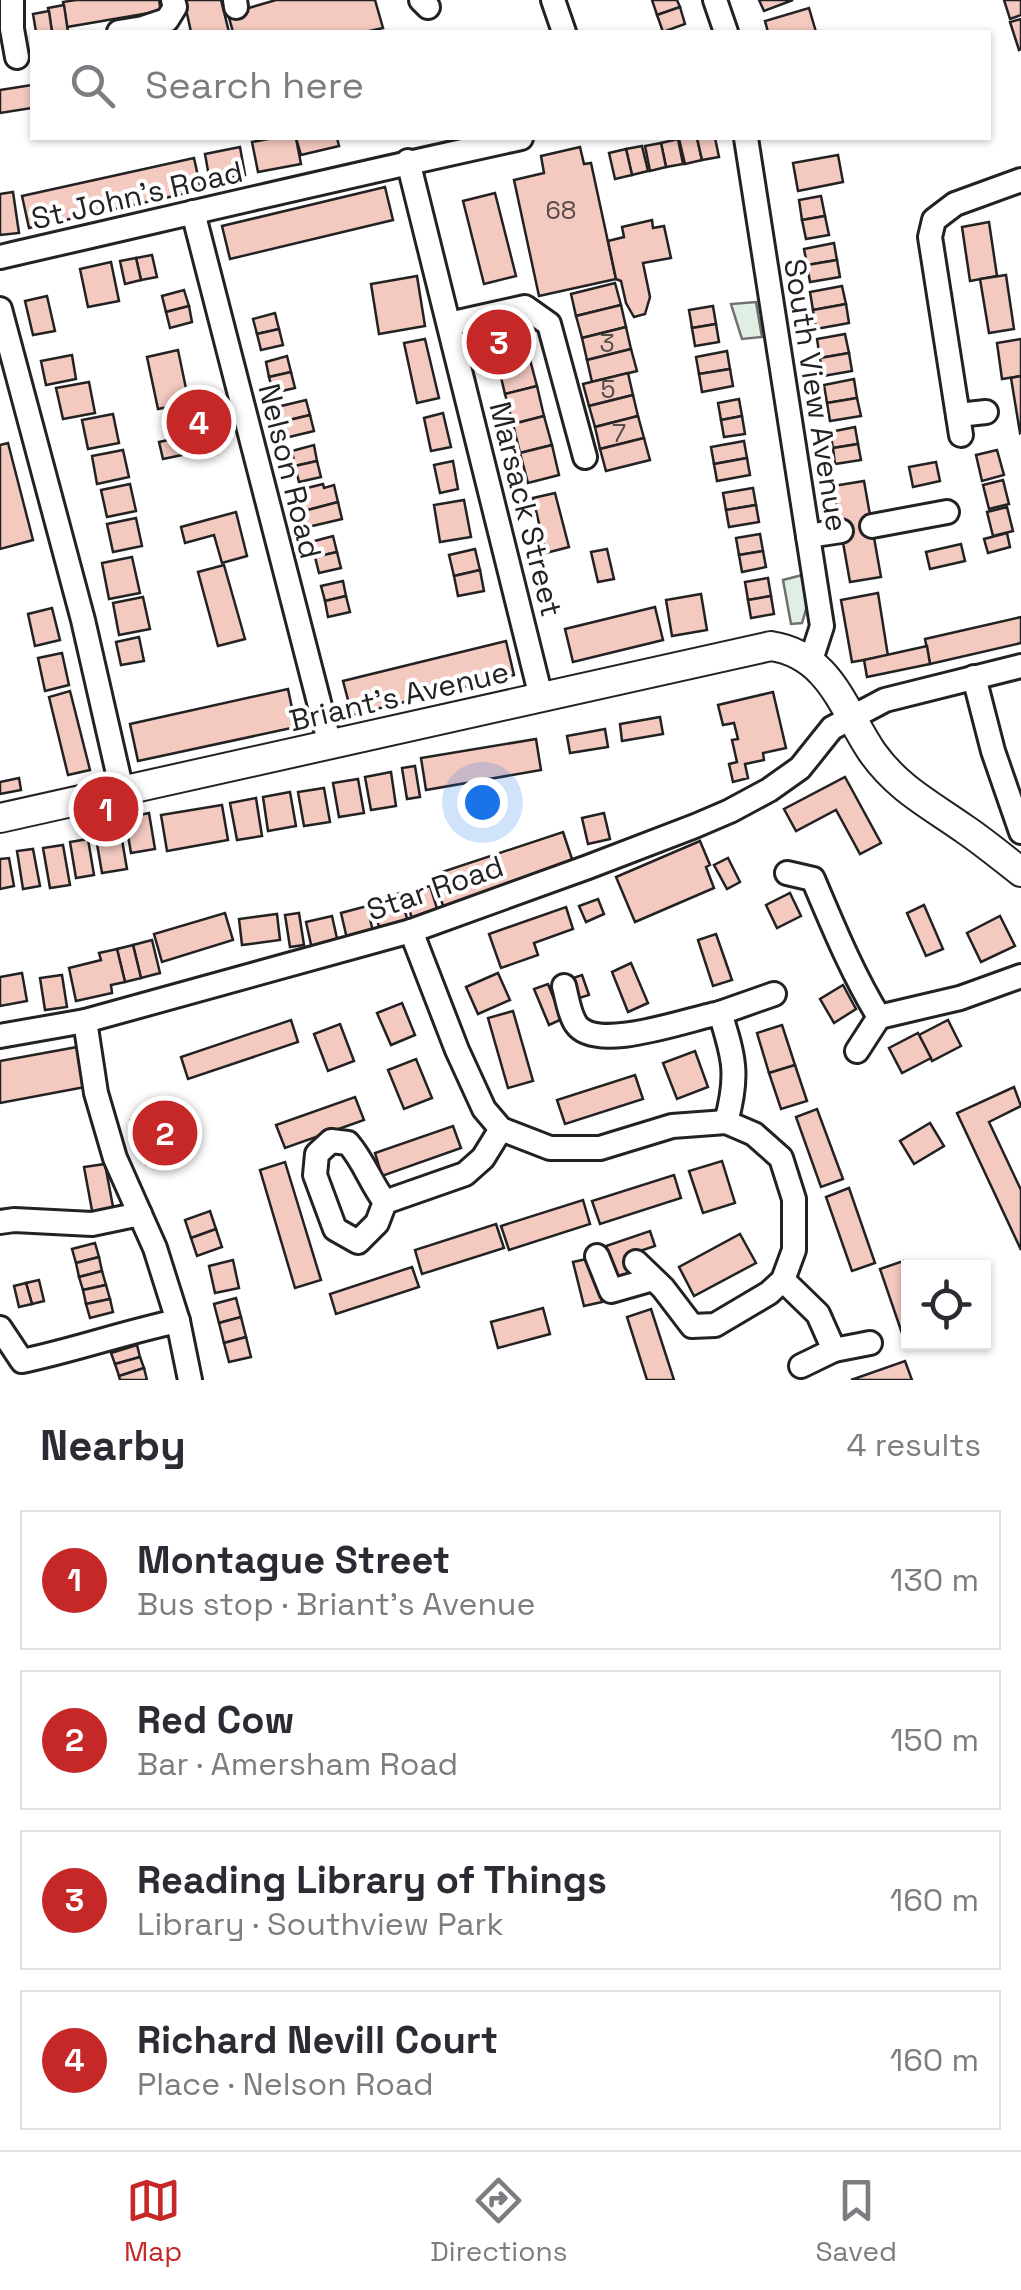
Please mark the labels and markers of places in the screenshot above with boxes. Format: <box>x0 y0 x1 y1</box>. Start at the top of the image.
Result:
pin: 3 <box>466 304 532 380</box>
pin: 4 <box>166 384 232 460</box>
pin: 1 <box>74 772 138 846</box>
pin: 2 <box>132 1096 198 1170</box>

